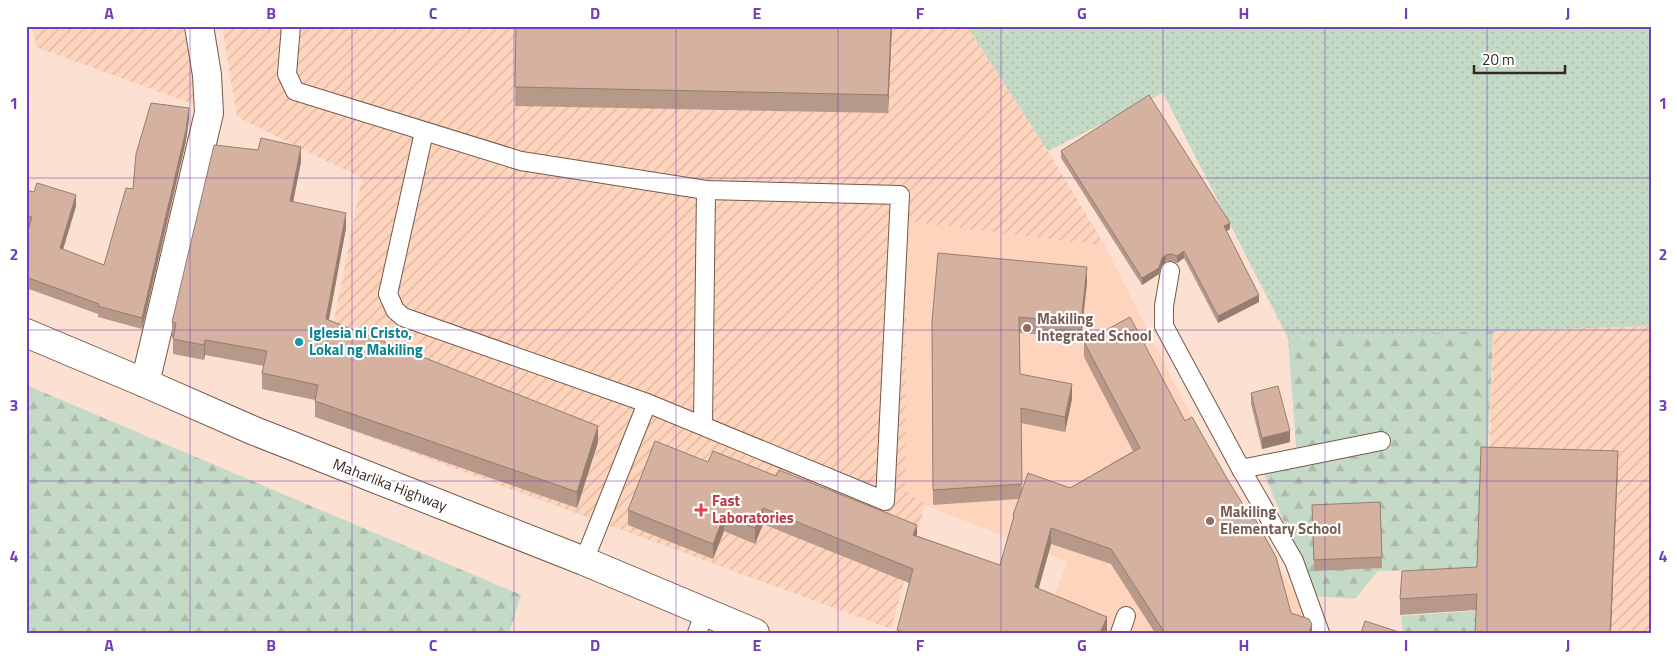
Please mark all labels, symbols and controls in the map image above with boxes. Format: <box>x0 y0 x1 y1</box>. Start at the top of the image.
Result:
text: A <box>104 1 114 25</box>
text: B <box>266 1 276 25</box>
text: C <box>429 1 438 25</box>
text: D <box>590 1 600 25</box>
text: E <box>753 1 762 25</box>
text: F <box>916 1 925 25</box>
text: G <box>1077 1 1087 25</box>
text: H <box>1239 1 1249 25</box>
text: I <box>1404 1 1408 25</box>
text: J <box>1566 1 1570 25</box>
scale bar <box>1474 42 1566 74</box>
text: 20 m <box>1482 48 1515 71</box>
text: 1 <box>10 91 18 115</box>
text: 1 <box>1659 91 1667 115</box>
text: 2 <box>10 242 18 266</box>
text: 2 <box>1659 242 1667 266</box>
place label: Makiling Integrated School <box>1037 307 1152 347</box>
place label: Iglesia ni Cristo, Lokal ng Makiling <box>309 321 423 361</box>
marker: Makiling Integrated School <box>1021 322 1033 334</box>
marker: Iglesia ni Cristo, Lokal ng Makiling <box>293 336 305 348</box>
text: 3 <box>10 393 18 417</box>
text: 3 <box>1659 393 1667 417</box>
street label: Maharlika Highway <box>330 452 451 517</box>
place label: Fast Laboratories <box>712 489 794 529</box>
place label: Makiling Elementary School <box>1220 500 1341 540</box>
marker: Fast Laboratories <box>694 503 708 517</box>
marker: Makiling Elementary School <box>1204 515 1216 527</box>
text: 4 <box>10 544 19 568</box>
text: 4 <box>1659 544 1668 568</box>
text: A <box>104 633 114 657</box>
text: B <box>266 633 276 657</box>
text: C <box>429 633 438 657</box>
text: D <box>590 633 600 657</box>
text: E <box>753 633 762 657</box>
text: F <box>916 633 925 657</box>
text: G <box>1077 633 1087 657</box>
text: H <box>1239 633 1249 657</box>
text: I <box>1404 633 1408 657</box>
text: J <box>1566 633 1570 657</box>

